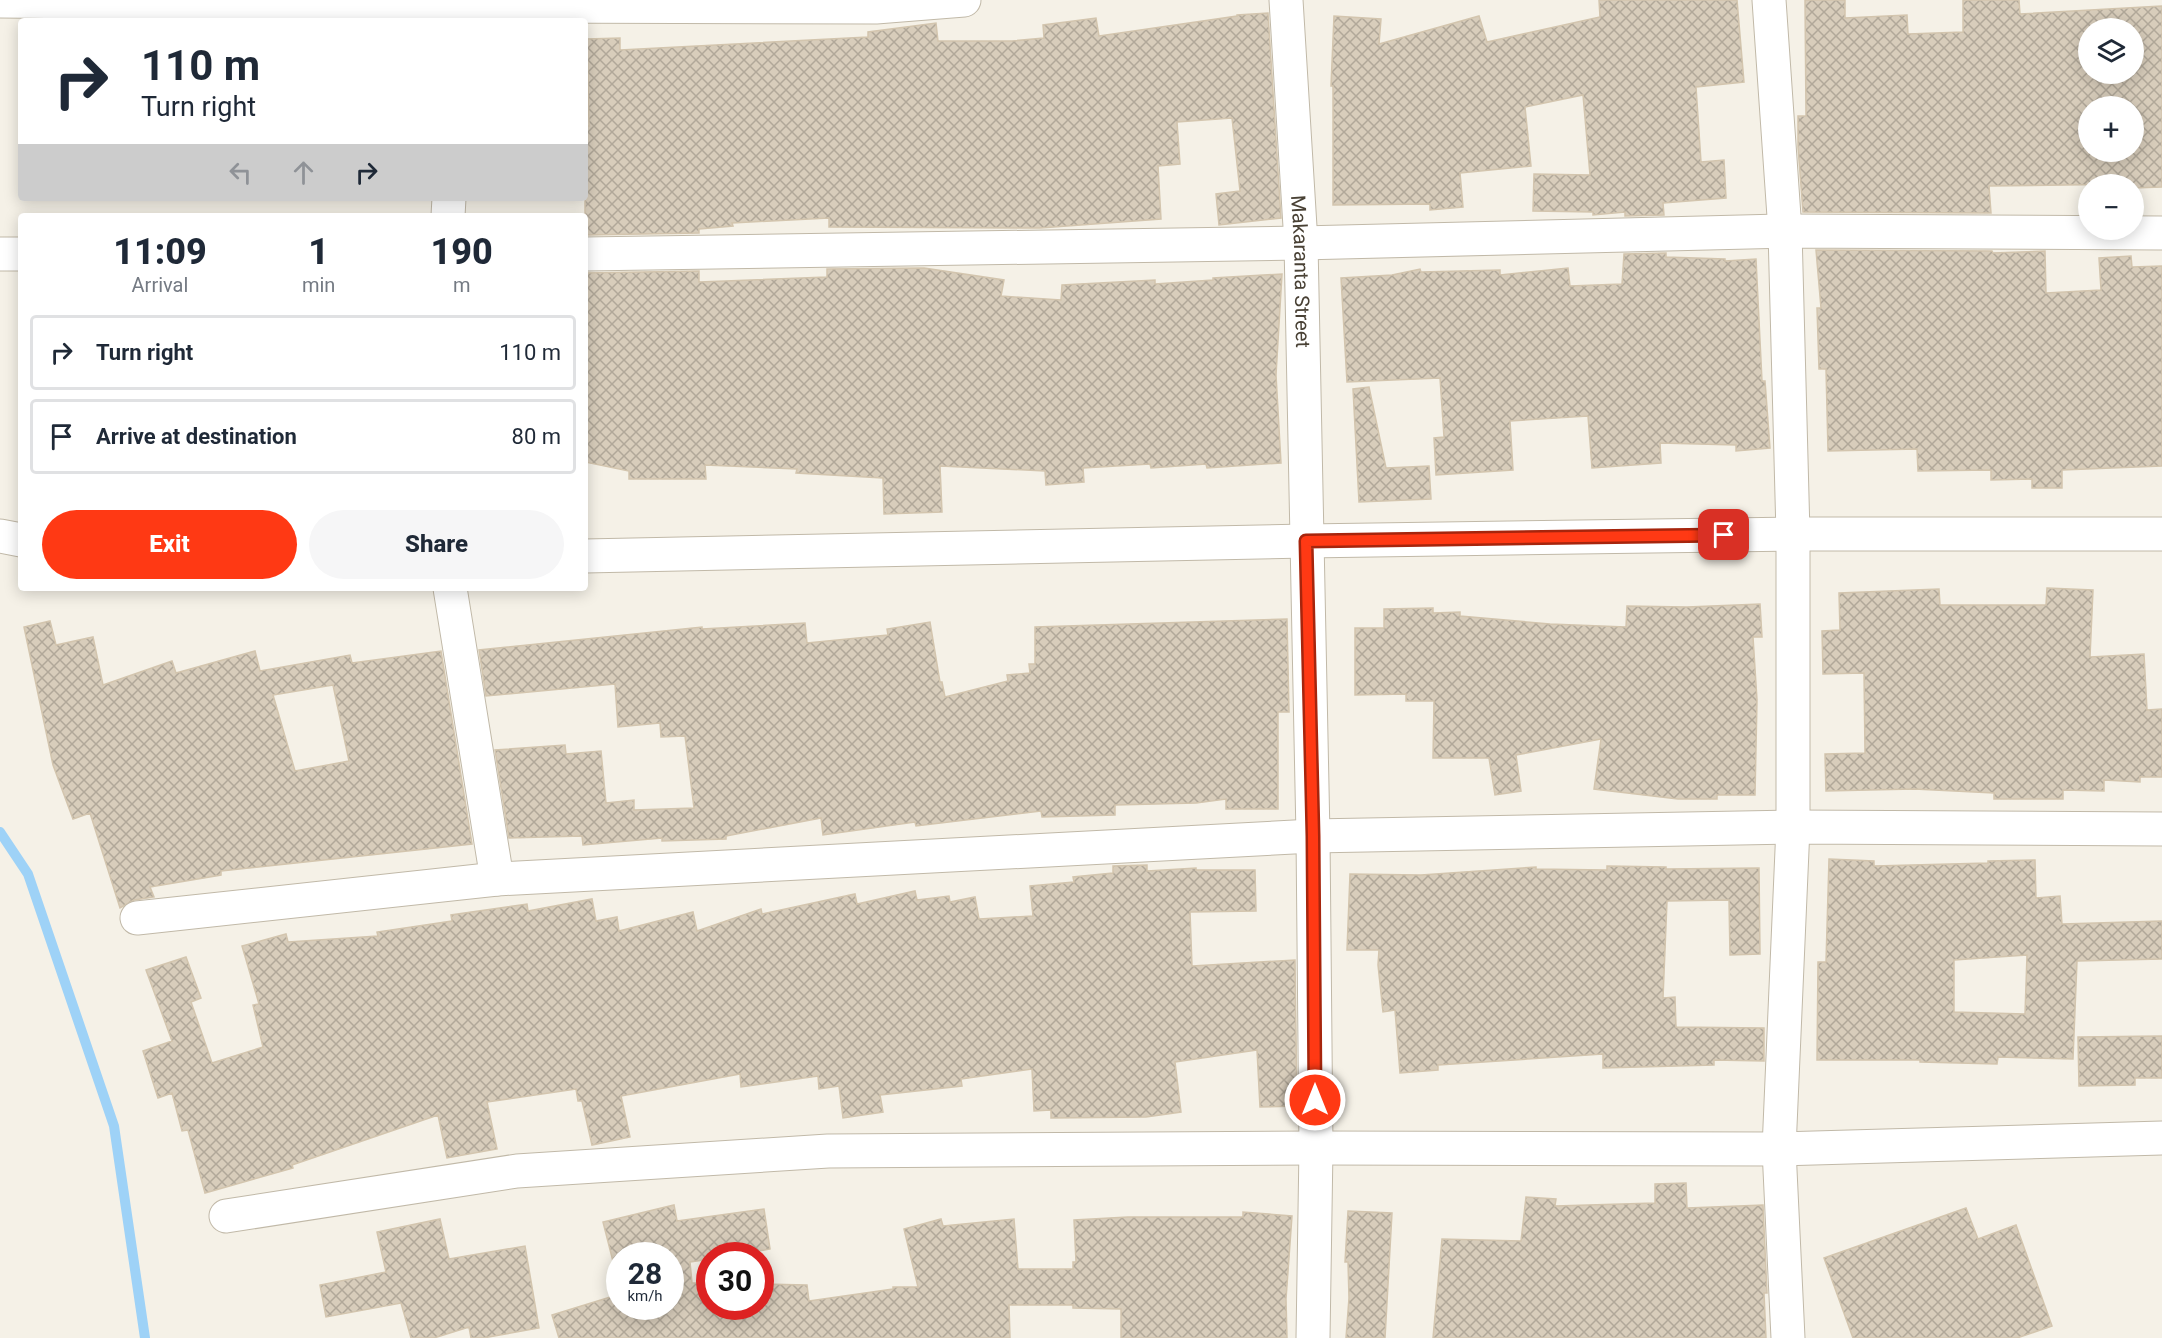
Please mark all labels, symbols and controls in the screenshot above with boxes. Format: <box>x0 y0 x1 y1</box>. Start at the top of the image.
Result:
map controls <box>2078 18 2144 240</box>
button: layers <box>2078 18 2144 84</box>
text: 110 m <box>141 41 260 90</box>
icon: right <box>42 42 120 120</box>
text: Turn right <box>141 91 256 123</box>
button: + <box>2078 96 2144 162</box>
icon: left <box>224 156 257 189</box>
icon: ahead <box>287 156 320 189</box>
icon: right <box>350 156 383 189</box>
button: − <box>2078 174 2144 240</box>
street label: Makaranta Street <box>1286 194 1315 348</box>
text: 11:09 <box>113 231 207 273</box>
text: 1 <box>308 231 329 273</box>
text: 190 <box>431 231 493 273</box>
text: Arrival <box>132 273 188 297</box>
text: min <box>302 273 335 297</box>
text: m <box>453 273 470 297</box>
icon: right <box>45 336 78 369</box>
text: Turn right <box>96 340 193 365</box>
text: 110 m <box>499 340 561 365</box>
icon: arrive <box>45 420 78 453</box>
text: Arrive at destination <box>96 424 297 449</box>
text: 80 m <box>512 424 561 449</box>
pin <box>1698 509 1749 560</box>
button: Exit <box>42 510 297 579</box>
button: Share <box>309 510 564 579</box>
icon: arrive <box>1707 518 1740 551</box>
position arrow <box>1283 1068 1347 1132</box>
speed limit sign: 30 <box>696 1242 774 1320</box>
text: 28 <box>628 1256 662 1291</box>
text: km/h <box>627 1287 663 1305</box>

